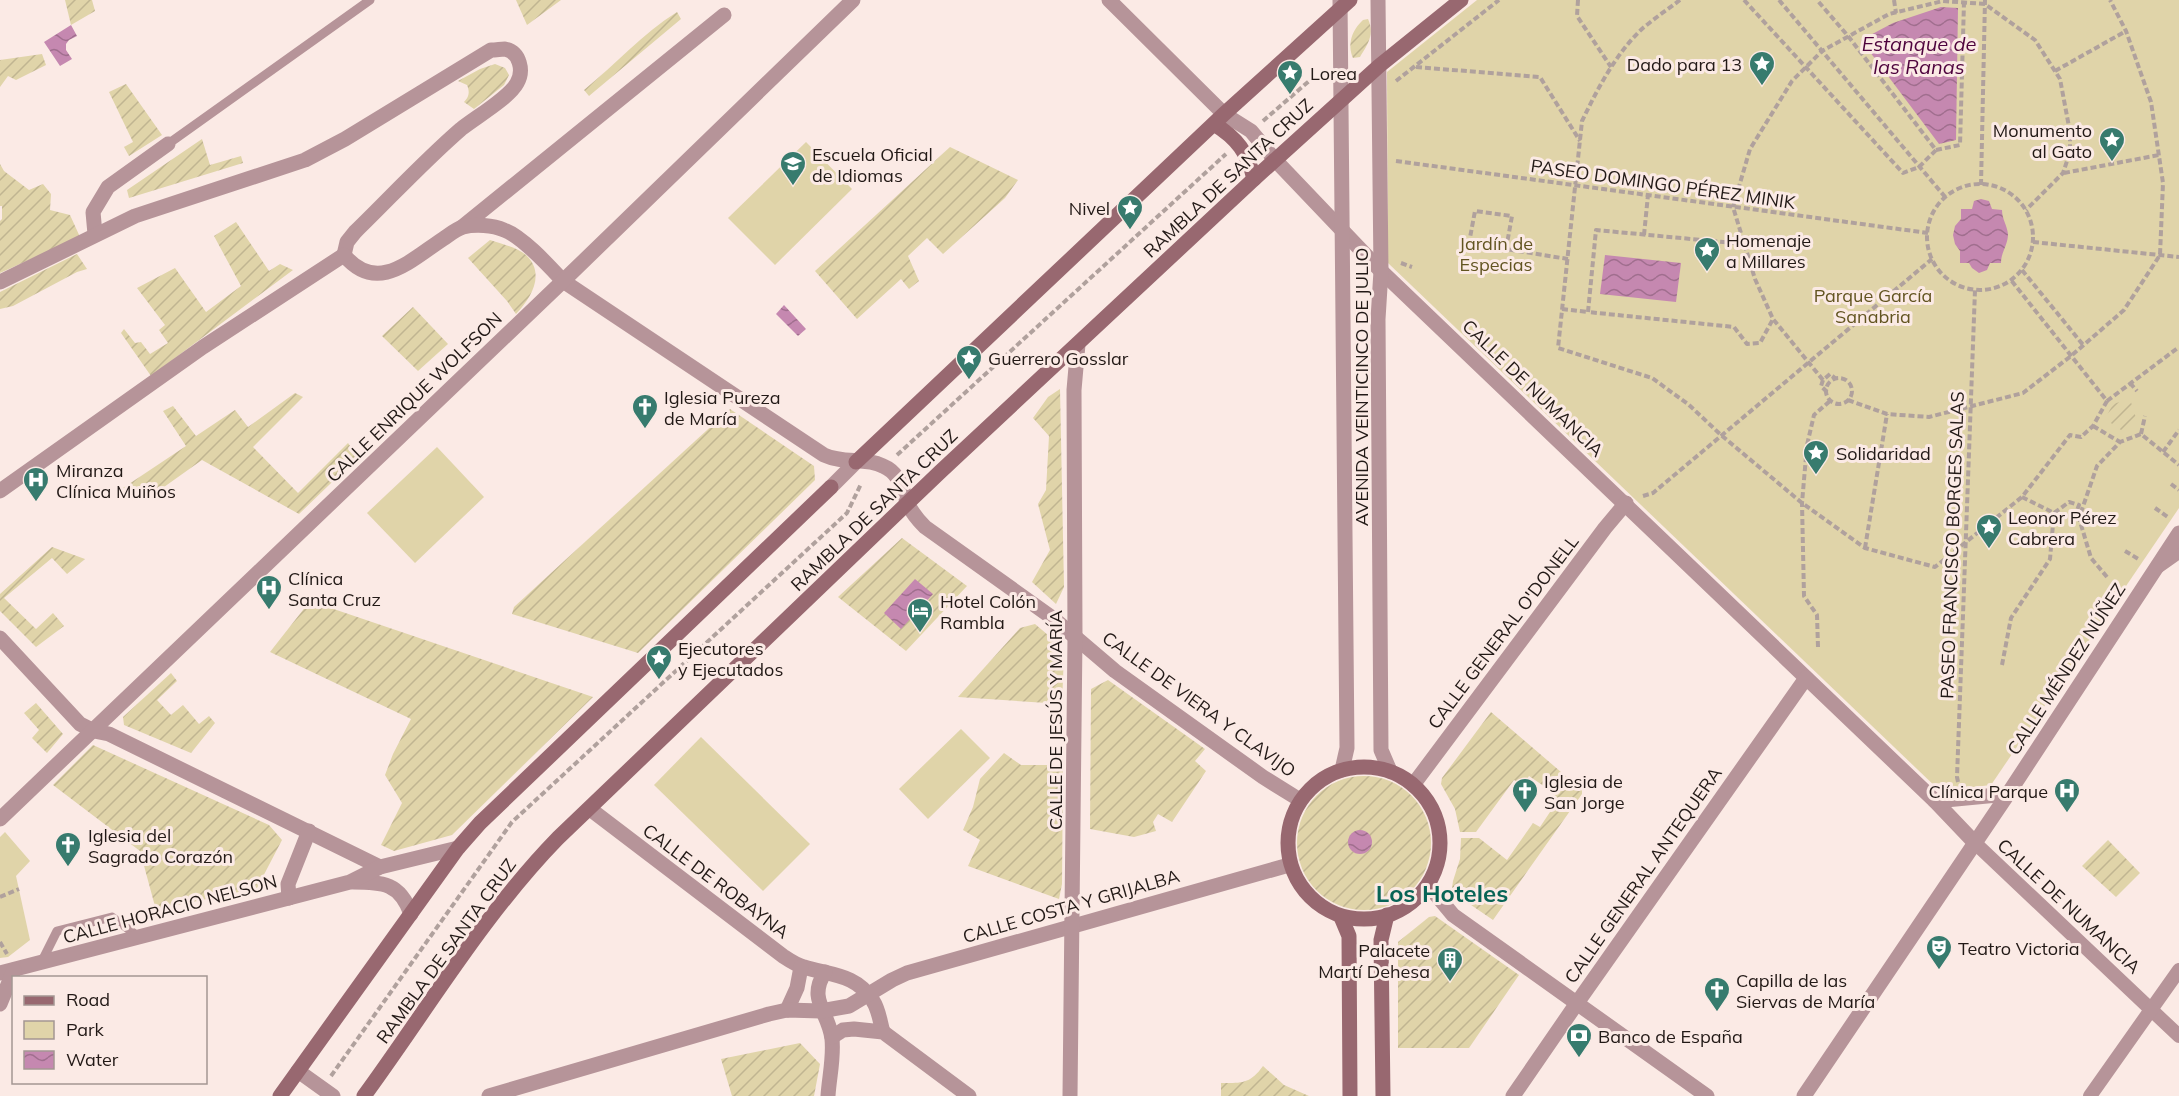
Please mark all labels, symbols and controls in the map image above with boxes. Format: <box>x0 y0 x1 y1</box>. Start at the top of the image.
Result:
water label: Estanque de las Ranas <box>1862 31 1976 79</box>
place icon: Dado para 13 <box>1747 49 1777 87</box>
place label: Dado para 13 <box>1627 53 1742 76</box>
place icon: Lorea <box>1275 58 1305 96</box>
place label: Lorea <box>1310 62 1357 85</box>
street label: RAMBLA DE SANTA CRUZ <box>1139 93 1318 263</box>
place label: Monumento al Gato <box>1993 119 2092 163</box>
place icon: Monumento al Gato <box>2097 125 2127 163</box>
place label: Escuela Oficial de Idiomas <box>812 143 933 187</box>
school or university icon: Escuela Oficial de Idiomas <box>778 149 808 187</box>
street label: PASEO DOMINGO PÉREZ MINIK <box>1529 154 1797 214</box>
place icon: Nivel <box>1115 193 1145 231</box>
place label: Nivel <box>1069 197 1110 220</box>
place label: Homenaje a Millares <box>1726 229 1811 273</box>
park label: Jardín de Especias <box>1459 232 1533 276</box>
place icon: Homenaje a Millares <box>1692 235 1722 273</box>
street label: AVENIDA VEINTICINCO DE JULIO <box>1350 248 1373 526</box>
park label: Parque García Sanabria <box>1814 284 1932 328</box>
street label: CALLE ENRIQUE WOLFSON <box>321 307 507 487</box>
street label: CALLE DE NUMANCIA <box>1457 315 1609 461</box>
place icon: Guerrero Gosslar <box>954 343 984 381</box>
place label: Guerrero Gosslar <box>988 347 1129 370</box>
place label: Iglesia Pureza de María <box>664 386 781 430</box>
street label: PASEO FRANCISCO BORGES SALAS <box>1935 391 1969 699</box>
church icon: Iglesia Pureza de María <box>630 392 660 430</box>
street label: RAMBLA DE SANTA CRUZ <box>786 424 962 596</box>
place icon: Solidaridad <box>1801 438 1831 476</box>
place label: Solidaridad <box>1836 442 1931 465</box>
place label: Miranza Clínica Muiños <box>56 459 176 503</box>
hospital icon: Miranza Clínica Muiños <box>21 465 51 503</box>
place label: Leonor Pérez Cabrera <box>2008 506 2116 550</box>
place icon: Leonor Pérez Cabrera <box>1974 512 2004 550</box>
street label: CALLE GENERAL O'DONELL <box>1423 530 1584 733</box>
place label: Clínica Santa Cruz <box>288 567 381 611</box>
hospital icon: Clínica Santa Cruz <box>254 573 284 611</box>
street label: CALLE MÉNDEZ NÚÑEZ <box>2002 578 2130 759</box>
place label: Hotel Colón Rambla <box>940 590 1036 634</box>
hotel icon: Hotel Colón Rambla <box>905 596 935 634</box>
street label: CALLE DE JESÚS Y MARÍA <box>1044 610 1067 830</box>
street label: CALLE DE VIERA Y CLAVIJO <box>1098 626 1300 782</box>
place label: Ejecutores y Ejecutados <box>678 637 783 681</box>
place icon: Ejecutores y Ejecutados <box>644 643 674 681</box>
street label: CALLE GENERAL ANTEQUERA <box>1559 762 1727 988</box>
place label: Iglesia de San Jorge <box>1544 770 1625 814</box>
church icon: Iglesia de San Jorge <box>1510 776 1540 814</box>
hospital icon: Clínica Parque <box>2052 776 2082 814</box>
place label: Clínica Parque <box>1928 780 2048 803</box>
street label: CALLE DE ROBAYNA <box>638 819 794 943</box>
place label: Iglesia del Sagrado Corazón <box>88 824 233 868</box>
church icon: Iglesia del Sagrado Corazón <box>53 830 83 868</box>
street label: CALLE DE NUMANCIA <box>1992 834 2146 978</box>
street label: RAMBLA DE SANTA CRUZ <box>371 854 521 1048</box>
street label: CALLE COSTA Y GRIJALBA <box>960 864 1182 948</box>
street label: CALLE HORACIO NELSON <box>60 869 280 949</box>
district label: Los Hoteles <box>1376 878 1508 908</box>
theatre icon: Teatro Victoria <box>1924 933 1954 971</box>
place label: Teatro Victoria <box>1958 937 2080 960</box>
place label: Palacete Martí Dehesa <box>1318 939 1430 983</box>
building icon: Palacete Martí Dehesa <box>1435 945 1465 983</box>
place label: Capilla de las Siervas de María <box>1736 969 1875 1013</box>
church icon: Capilla de las Siervas de María <box>1702 975 1732 1013</box>
legend <box>12 976 207 1084</box>
text: Road <box>66 988 110 1011</box>
text: Park <box>66 1018 105 1041</box>
bank icon: Banco de España <box>1564 1021 1594 1059</box>
place label: Banco de España <box>1598 1025 1743 1048</box>
text: Water <box>66 1048 119 1071</box>

